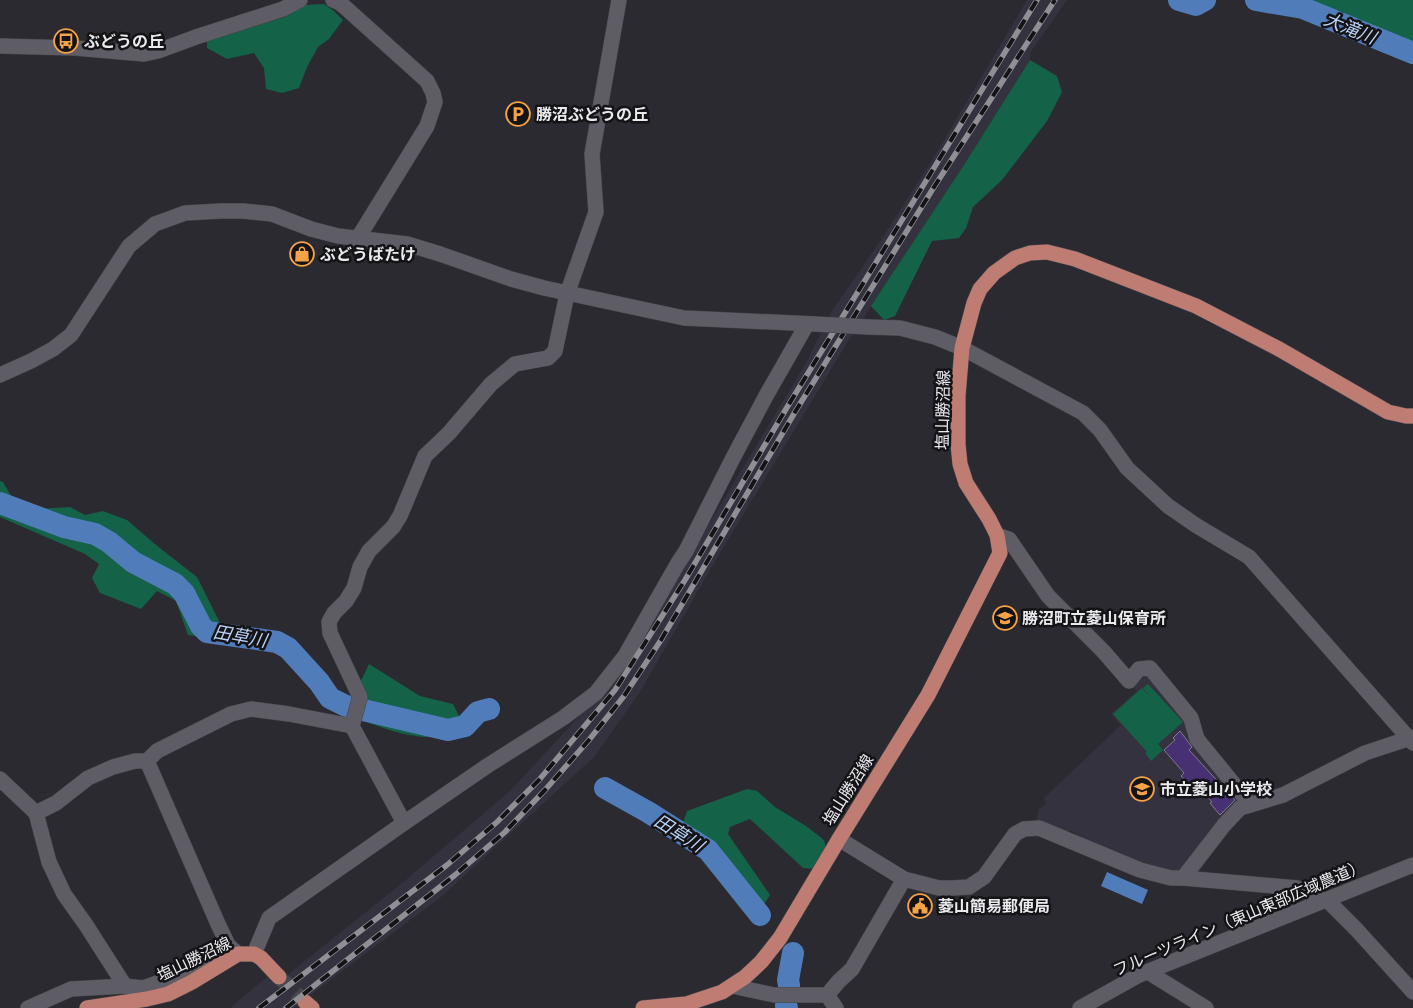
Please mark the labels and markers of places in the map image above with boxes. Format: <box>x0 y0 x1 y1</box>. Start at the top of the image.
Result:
bus stop icon: ぶどうの丘 <box>53 28 79 54</box>
place label: ぶどうの丘 <box>84 31 164 52</box>
parking icon: 勝沼ぶどうの丘 <box>505 101 531 127</box>
place label: 勝沼ぶどうの丘 <box>536 104 648 125</box>
shop icon: ぶどうばたけ <box>289 241 315 267</box>
place label: ぶどうばたけ <box>320 244 416 265</box>
school or university icon: 勝沼町立菱山保育所 <box>992 605 1018 631</box>
place label: 勝沼町立菱山保育所 <box>1022 608 1166 629</box>
school or university icon: 市立菱山小学校 <box>1129 776 1155 802</box>
place label: 市立菱山小学校 <box>1160 779 1272 800</box>
public building icon: 菱山簡易郵便局 <box>907 893 933 919</box>
place label: 菱山簡易郵便局 <box>938 896 1050 917</box>

